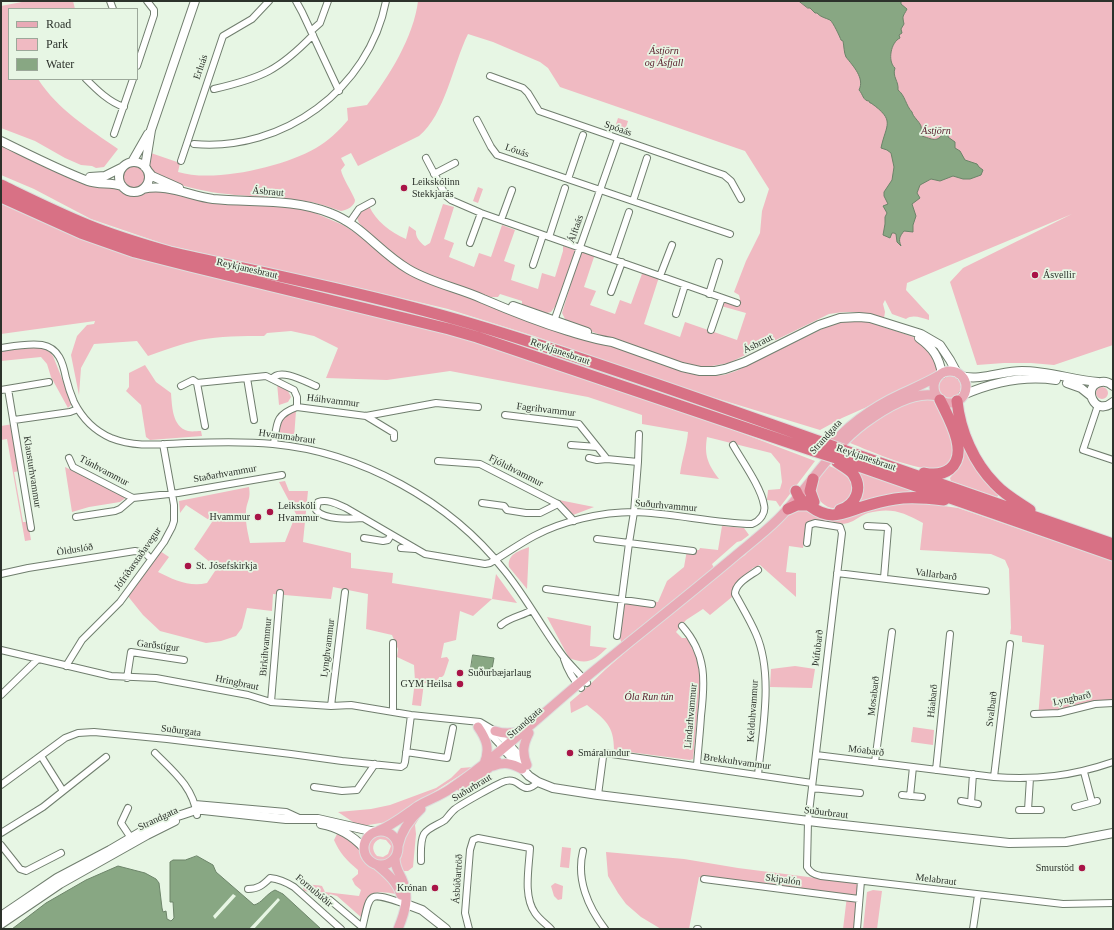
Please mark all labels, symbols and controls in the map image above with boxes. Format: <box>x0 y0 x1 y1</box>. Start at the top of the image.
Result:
legend <box>8 8 138 80</box>
text: Road <box>46 17 71 31</box>
text: Park <box>46 37 68 51</box>
park label: Ástjörn og Ásfjall <box>645 45 683 68</box>
street label: Erluás <box>191 53 211 81</box>
text: Water <box>46 57 74 71</box>
street label: Spóaás <box>603 119 633 139</box>
park label: Ástjörn <box>921 125 951 137</box>
street label: Lóuás <box>503 141 531 161</box>
place label: Leikskólinn Stekkjarás <box>412 176 460 200</box>
marker: Leikskólinn Stekkjarás <box>399 183 409 193</box>
street label: Ásbraut <box>252 185 284 199</box>
street label: Álftaás <box>565 213 587 245</box>
street label: Reykjanesbraut <box>215 256 279 282</box>
place label: Ásvellir <box>1043 269 1075 281</box>
marker: Ásvellir <box>1030 270 1040 280</box>
street label: Ásbraut <box>741 332 775 356</box>
street label: Reykjanesbraut <box>529 336 591 368</box>
street label: Háihvammur <box>306 392 360 410</box>
street label: Fagrihvammur <box>516 400 576 420</box>
street label: Strandgata <box>807 417 845 457</box>
street label: Hvammabraut <box>258 427 316 447</box>
street label: Klausturhvammur <box>20 435 44 509</box>
street label: Reykjanesbraut <box>835 442 897 474</box>
street label: Fjóluhvammur <box>487 452 545 490</box>
street label: Túnhvammur <box>77 453 131 489</box>
street label: Staðarhvammur <box>193 463 257 485</box>
street label: Suðurhvammur <box>634 497 698 515</box>
place label: Leikskóli Hvammur <box>278 500 319 524</box>
marker: Leikskóli Hvammur <box>265 507 275 517</box>
place label: Hvammur <box>209 511 250 523</box>
marker: Hvammur <box>253 512 263 522</box>
street label: Jófríðarstaðavegur <box>112 525 164 593</box>
street label: Ölduslóð <box>56 541 94 559</box>
place label: St. Jósefskirkja <box>196 560 257 572</box>
marker: St. Jósefskirkja <box>183 561 193 571</box>
street label: Vallarbarð <box>915 567 957 583</box>
street label: Birkihvammur <box>257 617 275 677</box>
street label: Lynghvammur <box>318 618 338 678</box>
street label: Þúfubarð <box>810 629 826 667</box>
street label: Garðstígur <box>136 637 180 655</box>
place label: Suðurbæjarlaug <box>468 667 531 679</box>
marker: Suðurbæjarlaug <box>455 668 465 678</box>
street label: Hringbraut <box>214 673 260 693</box>
street label: Mosabarð <box>866 675 882 717</box>
place label: GYM Heilsa <box>401 678 452 690</box>
marker: GYM Heilsa <box>455 679 465 689</box>
street label: Kelduhvammur <box>745 679 761 743</box>
street label: Lindarhvammur <box>682 683 700 749</box>
street label: Háabarð <box>925 684 941 718</box>
street label: Lyngbarð <box>1052 689 1092 709</box>
park label: Óla Run tún <box>625 691 673 703</box>
street label: Svalbarð <box>984 691 1000 727</box>
street label: Strandgata <box>505 704 545 742</box>
street label: Suðurgata <box>160 723 202 739</box>
street label: Móabarð <box>847 743 885 759</box>
place label: Smáralundur <box>578 747 630 759</box>
marker: Smáralundur <box>565 748 575 758</box>
street label: Brekkuhvammur <box>703 751 771 773</box>
street label: Suðurbraut <box>450 771 494 805</box>
street label: Suðurbraut <box>803 804 849 822</box>
street label: Strandgata <box>136 805 180 833</box>
street label: Ásbúðartröð <box>450 854 466 904</box>
place label: Smurstöd <box>1036 862 1074 874</box>
marker: Smurstöd <box>1077 863 1087 873</box>
street label: Fornubúðir <box>293 872 335 910</box>
street label: Skipalón <box>765 872 801 888</box>
street label: Melabraut <box>915 872 957 888</box>
place label: Krónan <box>397 882 427 894</box>
marker: Krónan <box>430 883 440 893</box>

